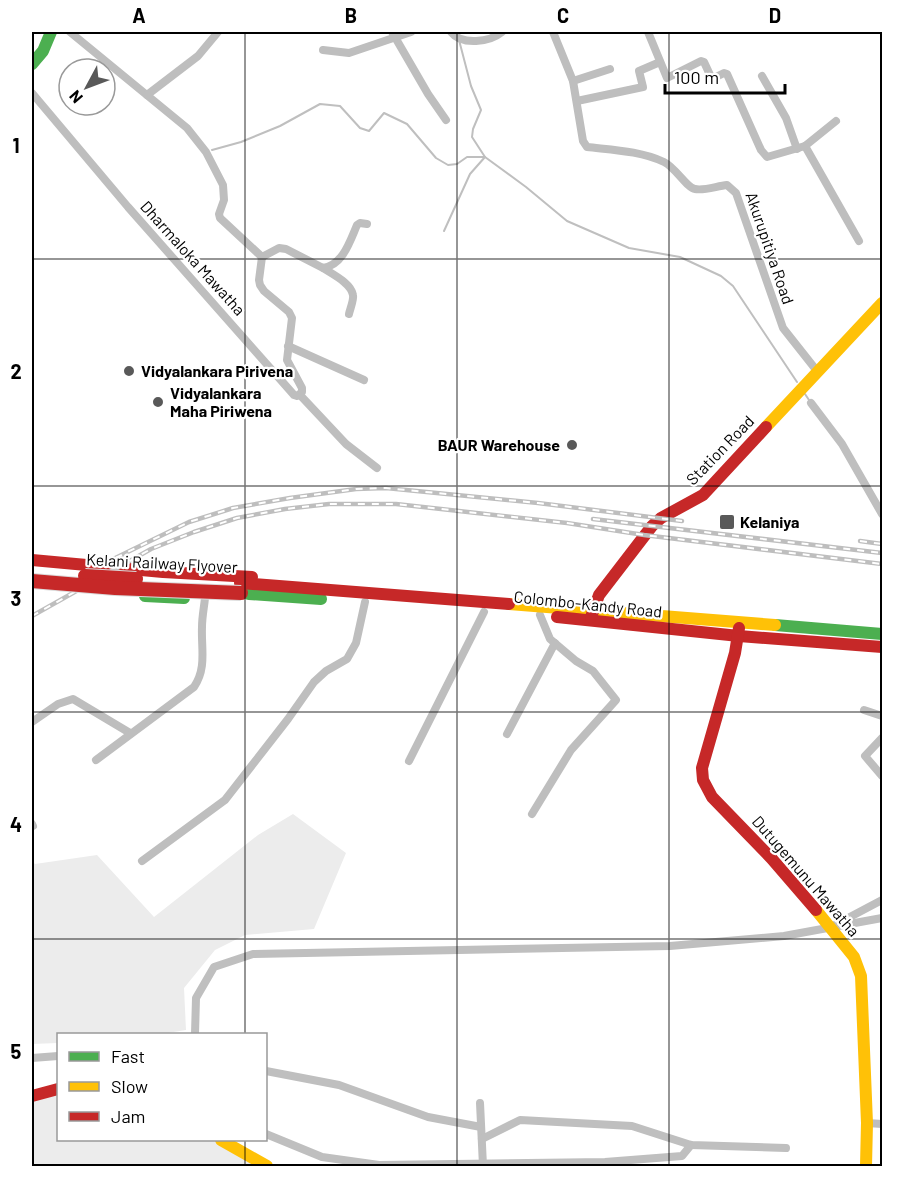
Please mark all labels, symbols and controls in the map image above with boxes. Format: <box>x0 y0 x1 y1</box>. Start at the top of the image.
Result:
text: A <box>132 3 146 27</box>
text: B <box>345 3 357 27</box>
text: C <box>557 3 569 27</box>
text: D <box>769 3 781 27</box>
north arrow <box>57 57 117 117</box>
scale bar <box>665 57 785 95</box>
text: 100 m <box>674 66 719 88</box>
text: N <box>65 87 86 107</box>
text: 1 <box>12 133 20 157</box>
street label: Akurupitiya Road <box>742 189 799 306</box>
street label: Dharmaloka Mawatha <box>137 197 250 319</box>
text: 2 <box>10 359 22 383</box>
place label: Vidyalankara Pirivena <box>141 361 293 380</box>
marker: Vidyalankara Pirivena <box>122 364 136 378</box>
place label: Vidyalankara Maha Piriwena <box>170 383 272 420</box>
marker: Vidyalankara Maha Piriwena <box>151 395 165 409</box>
street label: Station Road <box>682 411 757 488</box>
place label: BAUR Warehouse <box>438 435 560 454</box>
marker: BAUR Warehouse <box>565 438 579 452</box>
place label: Kelaniya <box>740 512 799 531</box>
marker: Kelaniya <box>718 513 736 531</box>
street label: Kelani Railway Flyover <box>86 549 238 576</box>
text: 3 <box>11 586 21 610</box>
street label: Colombo-Kandy Road <box>513 586 663 621</box>
street label: Dutugemunu Mawatha <box>749 811 864 940</box>
text: 4 <box>10 812 22 836</box>
legend <box>57 1033 267 1141</box>
text: 5 <box>11 1039 22 1063</box>
text: Fast <box>111 1045 145 1067</box>
text: Slow <box>111 1075 148 1097</box>
text: Jam <box>111 1105 145 1127</box>

